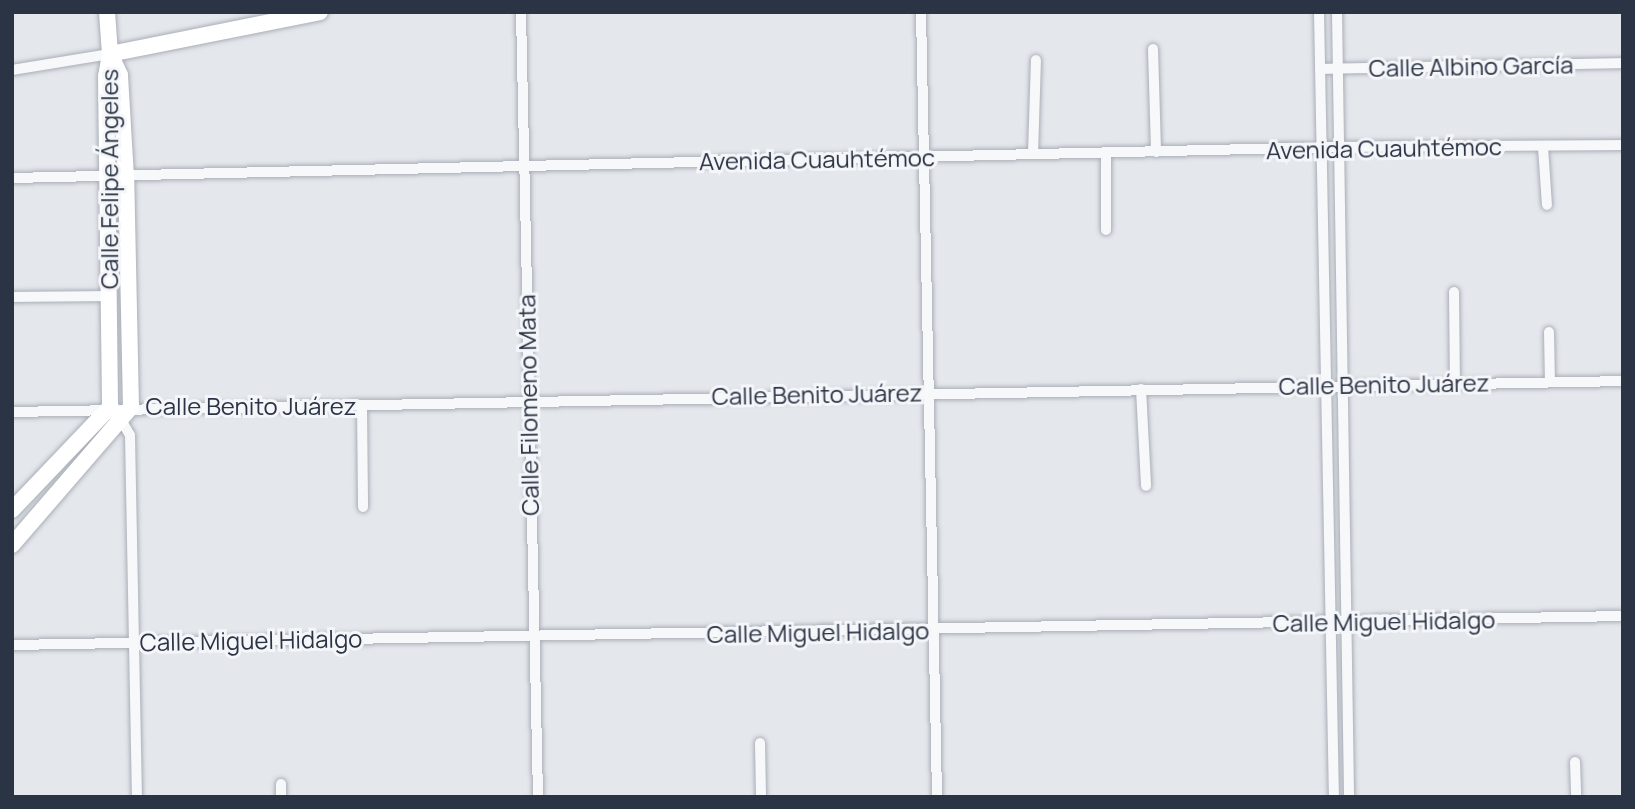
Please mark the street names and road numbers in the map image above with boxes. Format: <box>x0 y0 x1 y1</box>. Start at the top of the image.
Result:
street label: Calle Albino García <box>1368 50 1574 82</box>
street label: Calle Felipe Ángeles <box>95 69 123 289</box>
street label: Avenida Cuauhtémoc <box>1266 132 1502 164</box>
street label: Avenida Cuauhtémoc <box>699 143 935 175</box>
street label: Calle Filomeno Mata <box>512 294 544 516</box>
street label: Calle Benito Juárez <box>1278 368 1490 400</box>
street label: Calle Benito Juárez <box>711 378 923 410</box>
street label: Calle Benito Juárez <box>146 392 356 420</box>
street label: Calle Miguel Hidalgo <box>1272 605 1496 637</box>
street label: Calle Miguel Hidalgo <box>706 616 930 648</box>
street label: Calle Miguel Hidalgo <box>139 624 363 656</box>

